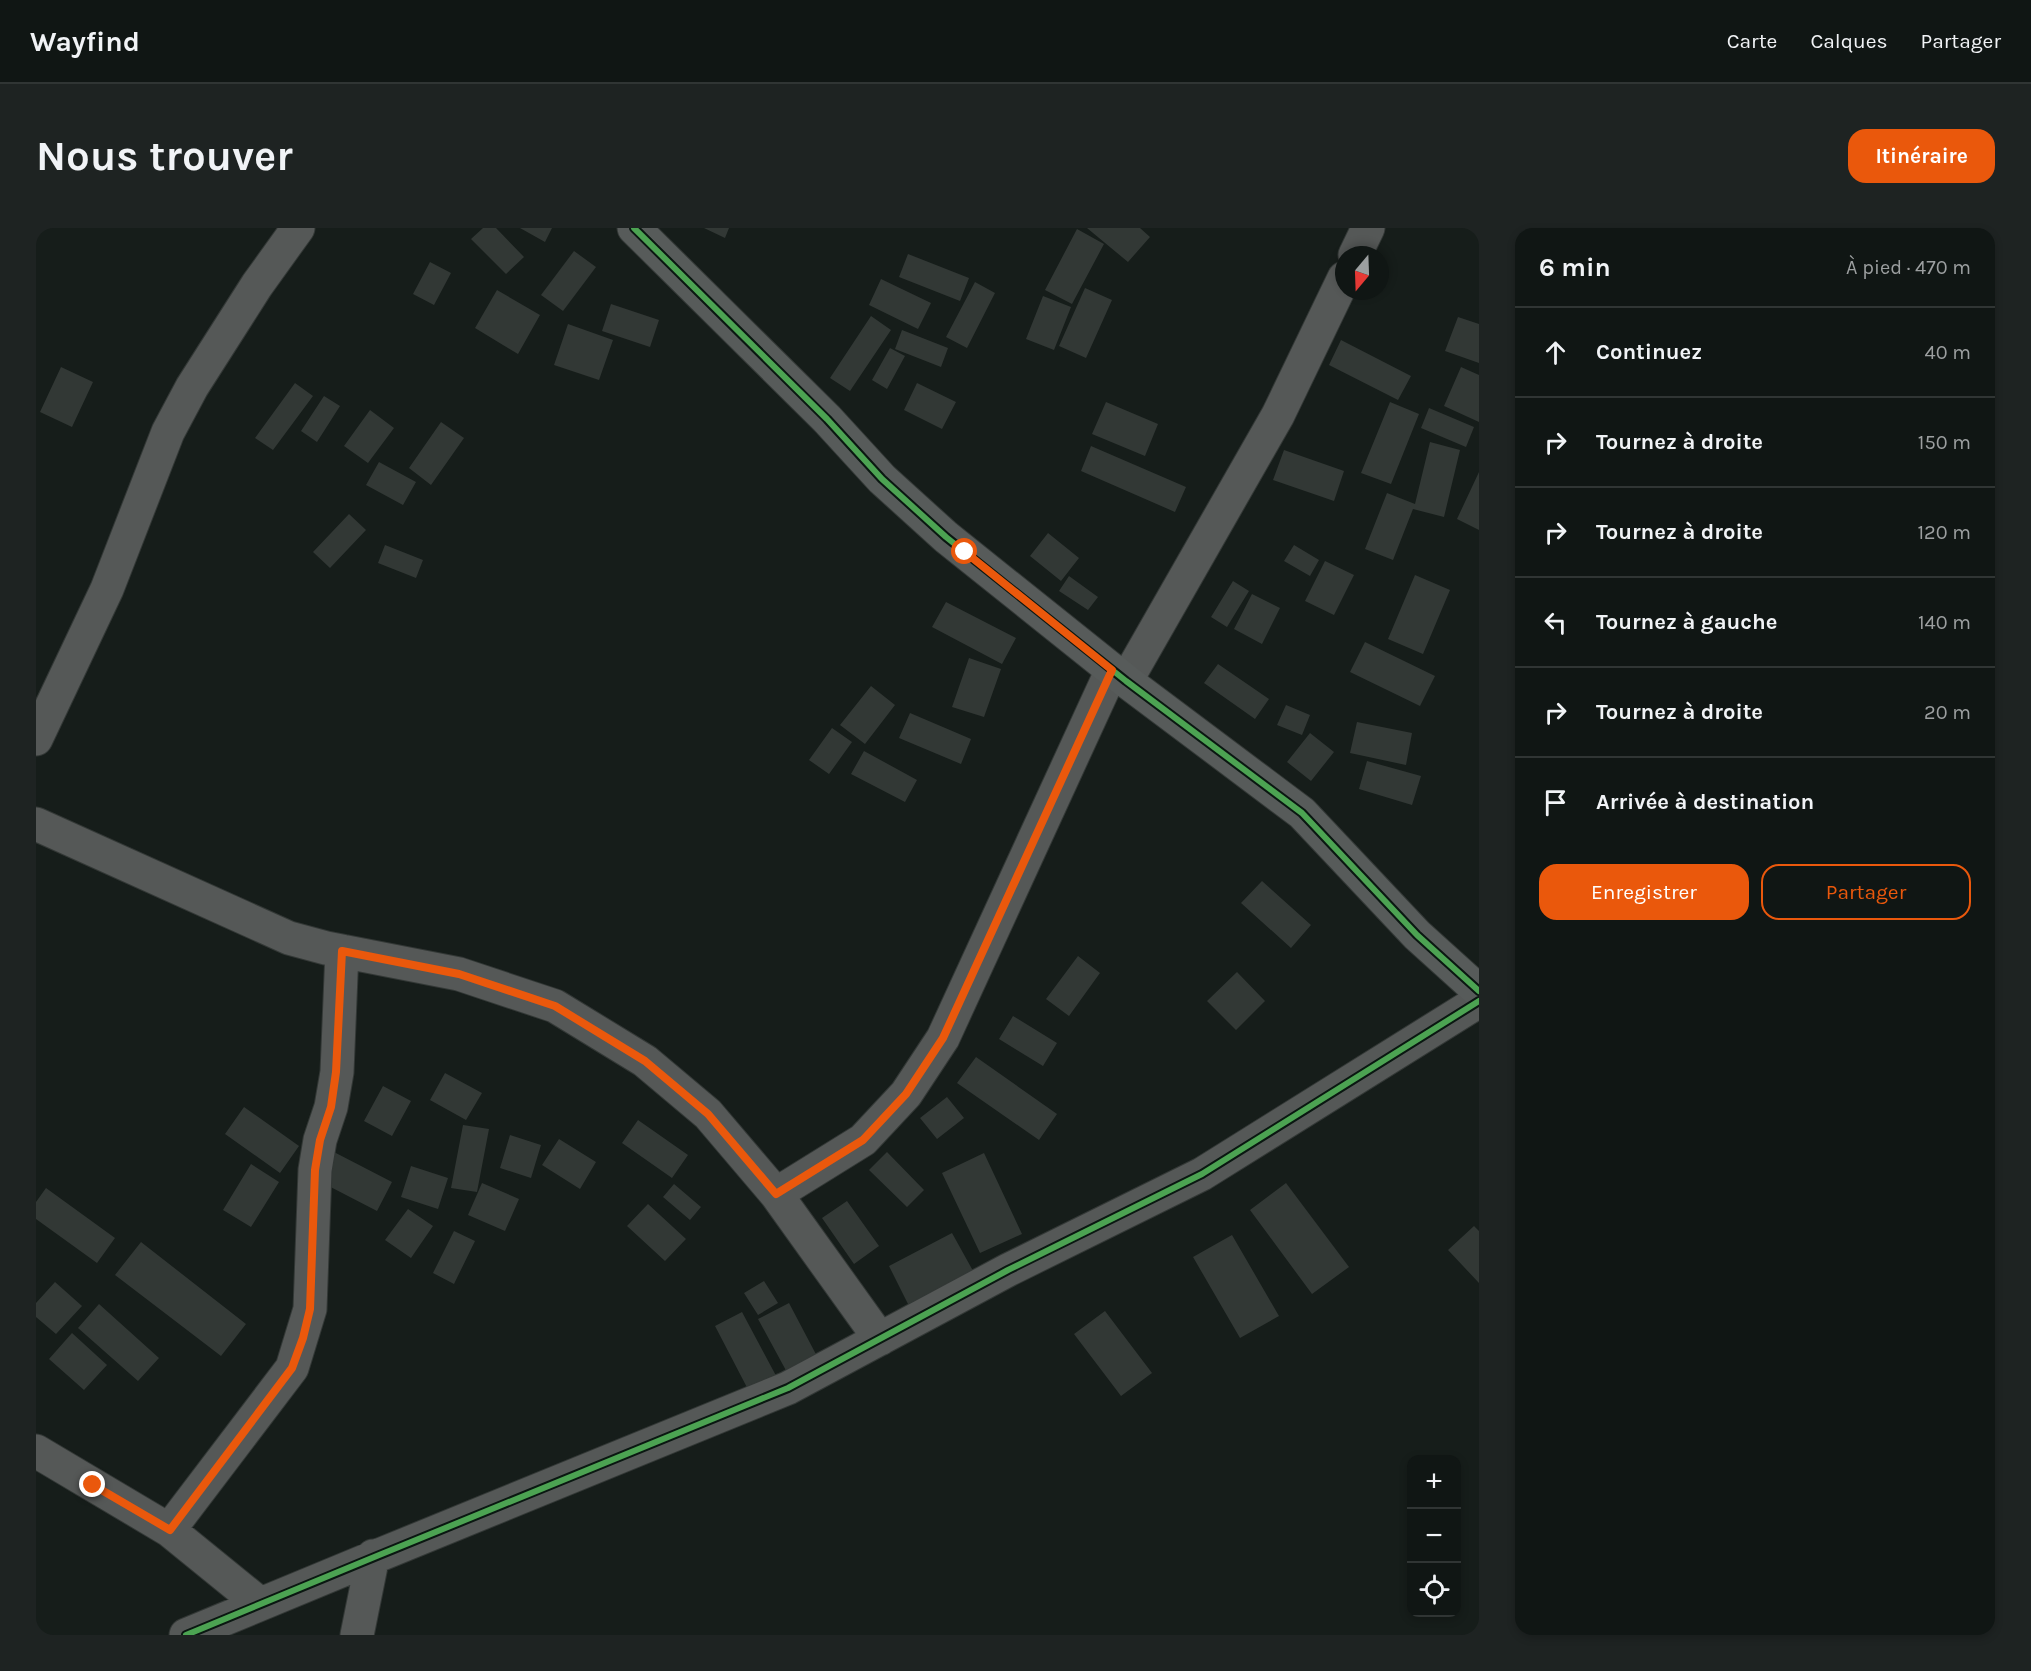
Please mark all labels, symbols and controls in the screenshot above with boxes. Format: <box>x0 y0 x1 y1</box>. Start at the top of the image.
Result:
text: Wayfind <box>30 25 140 58</box>
text: Carte <box>1727 29 1777 53</box>
text: Calques <box>1810 29 1888 53</box>
text: Partager <box>1921 29 2001 53</box>
button: Itinéraire <box>1848 129 1995 183</box>
text: Nous trouver <box>36 131 293 181</box>
north arrow <box>1335 246 1389 300</box>
text: 6 min <box>1539 252 1611 283</box>
text: À pied · 470 m <box>1846 256 1971 279</box>
icon: ahead <box>1539 336 1572 369</box>
text: Continuez <box>1596 339 1702 365</box>
text: 40 m <box>1925 341 1971 364</box>
icon: right <box>1539 426 1572 459</box>
text: Tournez à droite <box>1596 429 1763 455</box>
text: 150 m <box>1918 431 1971 454</box>
icon: right <box>1539 516 1572 549</box>
text: Tournez à droite <box>1596 519 1763 545</box>
text: 120 m <box>1917 521 1971 544</box>
route start <box>951 538 977 564</box>
icon: left <box>1539 606 1572 639</box>
text: Tournez à gauche <box>1596 609 1777 635</box>
text: 140 m <box>1918 611 1971 634</box>
icon: right <box>1539 696 1572 729</box>
text: Tournez à droite <box>1596 699 1763 725</box>
text: 20 m <box>1924 701 1971 724</box>
icon: arrive <box>1539 786 1572 819</box>
text: Arrivée à destination <box>1596 789 1814 815</box>
button: Enregistrer <box>1539 864 1749 920</box>
button: Partager <box>1761 864 1971 920</box>
map controls <box>1407 1455 1461 1617</box>
button: + <box>1407 1455 1461 1509</box>
route end <box>79 1471 105 1497</box>
button: − <box>1407 1509 1461 1563</box>
button: locate <box>1407 1563 1461 1617</box>

